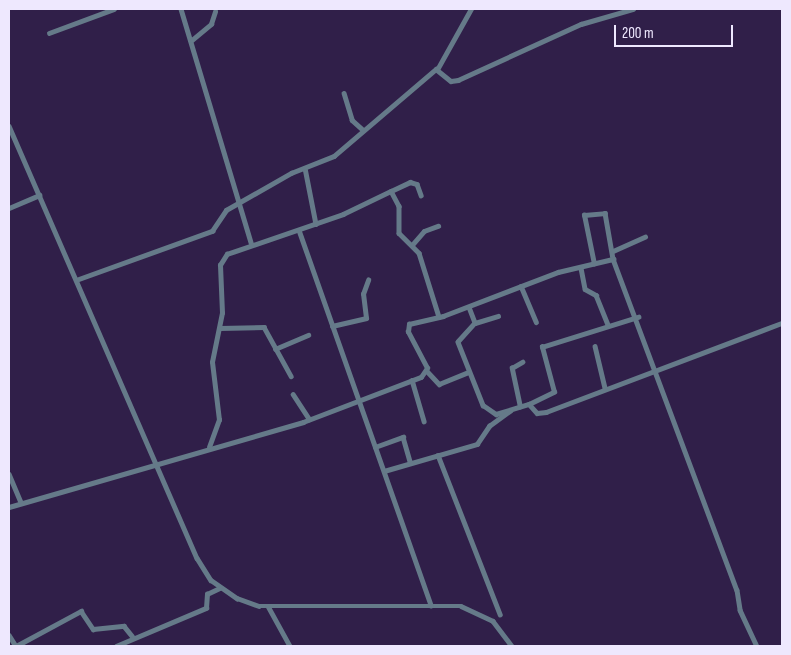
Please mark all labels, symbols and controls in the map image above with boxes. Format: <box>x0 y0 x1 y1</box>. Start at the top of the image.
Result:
scale bar <box>616 15 735 47</box>
text: 200 m <box>622 24 654 43</box>

